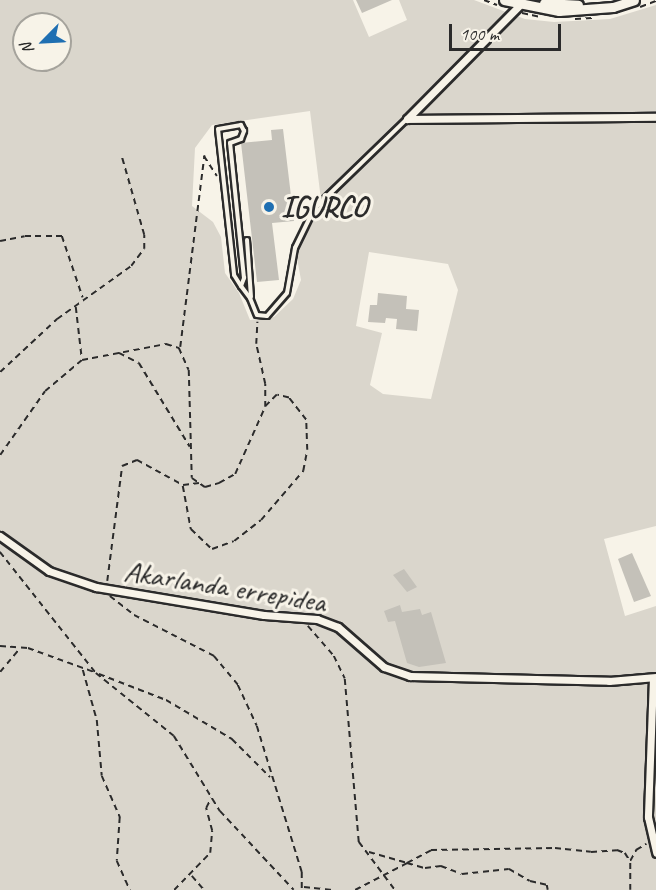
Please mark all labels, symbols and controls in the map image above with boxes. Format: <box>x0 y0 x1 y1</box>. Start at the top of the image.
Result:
north arrow <box>12 12 72 72</box>
scale bar <box>452 12 564 50</box>
text: 100 m <box>460 23 499 45</box>
text: N <box>16 40 39 57</box>
place label: IGURCO <box>281 189 367 225</box>
marker: IGURCO <box>262 200 276 214</box>
street label: Akarlanda errepidea <box>122 552 328 620</box>

